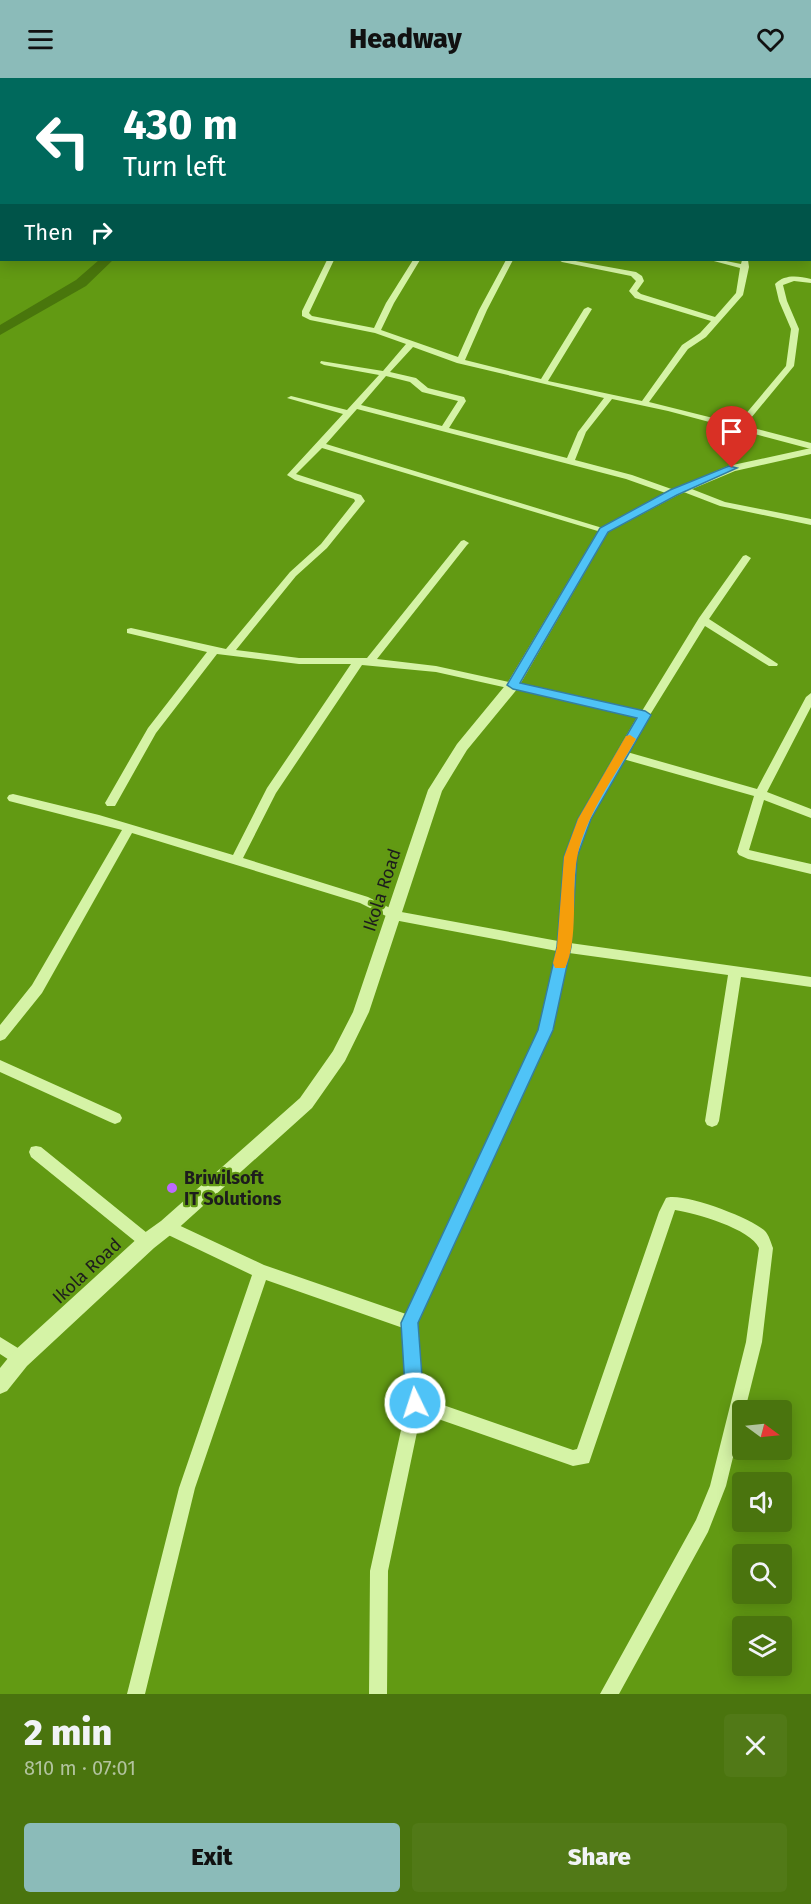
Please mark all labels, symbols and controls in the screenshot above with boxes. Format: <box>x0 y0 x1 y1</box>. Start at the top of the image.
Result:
icon: menu <box>24 23 57 56</box>
text: Headway <box>349 23 462 55</box>
icon: heart <box>754 23 787 56</box>
text: 430 m <box>123 100 238 150</box>
icon: left <box>24 102 102 180</box>
text: Turn left <box>123 151 226 183</box>
icon: right <box>85 216 118 249</box>
text: Then <box>24 219 73 246</box>
pin <box>706 406 757 468</box>
icon: arrive <box>715 415 748 448</box>
street label: Ikola Road <box>358 846 406 934</box>
place label: Briwilsoft IT Solutions <box>184 1167 282 1210</box>
marker: Briwilsoft IT Solutions <box>165 1181 179 1195</box>
street label: Ikola Road <box>48 1234 126 1308</box>
position arrow <box>383 1371 447 1435</box>
north arrow <box>732 1400 792 1460</box>
map controls <box>732 1400 792 1676</box>
button: sound <box>732 1472 792 1532</box>
button: search <box>732 1544 792 1604</box>
button: layers <box>732 1616 792 1676</box>
text: 2 min <box>24 1711 112 1755</box>
button: close <box>724 1714 787 1777</box>
text: 810 m · 07:01 <box>24 1756 136 1780</box>
button: Exit <box>24 1823 400 1892</box>
button: Share <box>412 1823 787 1892</box>

